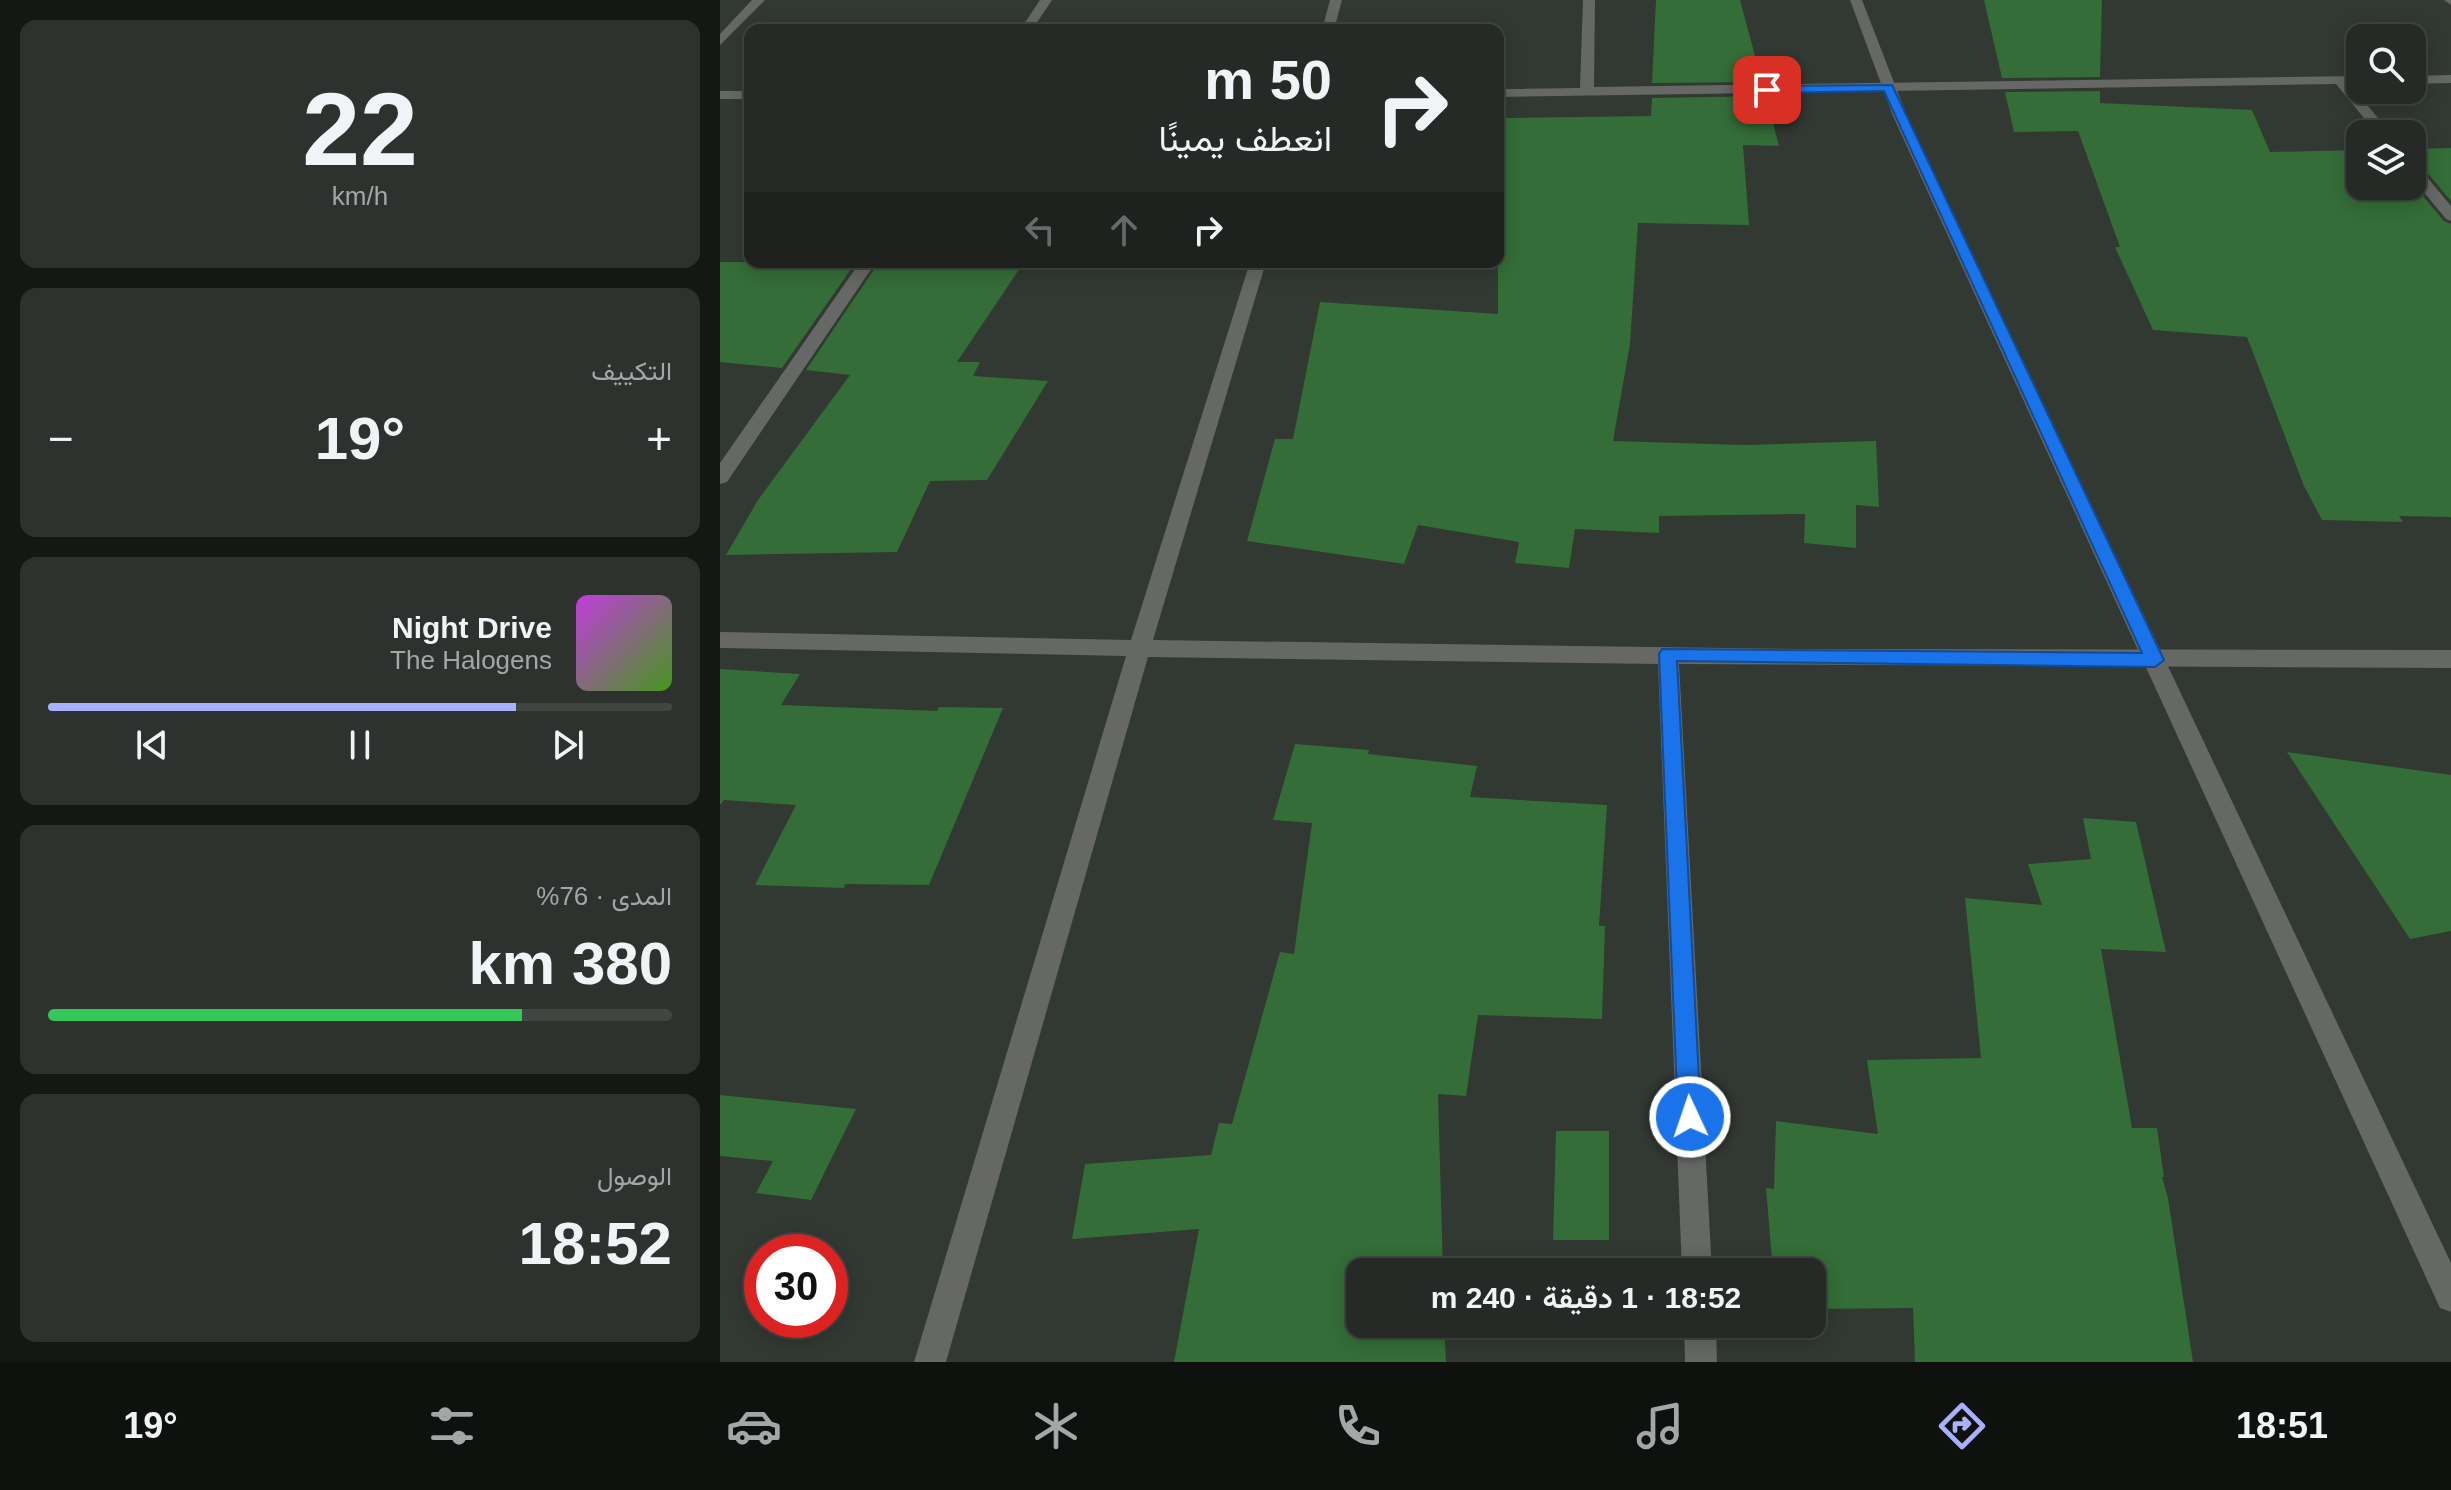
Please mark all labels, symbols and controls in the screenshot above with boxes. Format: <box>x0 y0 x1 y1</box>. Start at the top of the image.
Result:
map controls <box>2346 24 2426 200</box>
button: search <box>2346 24 2426 104</box>
text: 50 m <box>1204 48 1332 111</box>
icon: right <box>1360 56 1464 160</box>
pin <box>1733 56 1801 124</box>
icon: arrive <box>1745 68 1789 112</box>
text: 22 <box>302 71 418 187</box>
text: انعطف يمينًا <box>1159 118 1332 159</box>
button: layers <box>2346 120 2426 200</box>
text: km/h <box>332 181 388 211</box>
icon: left <box>1018 208 1062 252</box>
icon: ahead <box>1102 208 1146 252</box>
icon: right <box>1186 208 1230 252</box>
text: التكييف <box>591 356 672 386</box>
text: 19° <box>315 405 405 472</box>
text: − <box>48 414 74 463</box>
text: + <box>646 414 672 463</box>
text: Night Drive <box>392 611 552 644</box>
text: The Halogens <box>390 645 552 675</box>
icon: previous <box>130 723 174 767</box>
icon: pause <box>338 723 382 767</box>
icon: next <box>546 723 590 767</box>
text: المدى · 76% <box>536 881 672 911</box>
text: 380 km <box>469 930 672 997</box>
position arrow <box>1648 1075 1732 1159</box>
text: الوصول <box>597 1161 672 1191</box>
text: 18:52 <box>519 1210 672 1277</box>
speed limit sign: 30 <box>744 1234 848 1338</box>
text: 18:52 · 1 دقيقة · 240 m <box>1431 1281 1741 1314</box>
icon: filters <box>424 1398 480 1454</box>
icon: car <box>726 1398 782 1454</box>
icon: climate <box>1028 1398 1084 1454</box>
icon: phone <box>1330 1398 1386 1454</box>
icon: music <box>1632 1398 1688 1454</box>
icon: directions <box>1934 1398 1990 1454</box>
text: 19° <box>123 1405 178 1446</box>
text: 18:51 <box>2236 1405 2328 1446</box>

